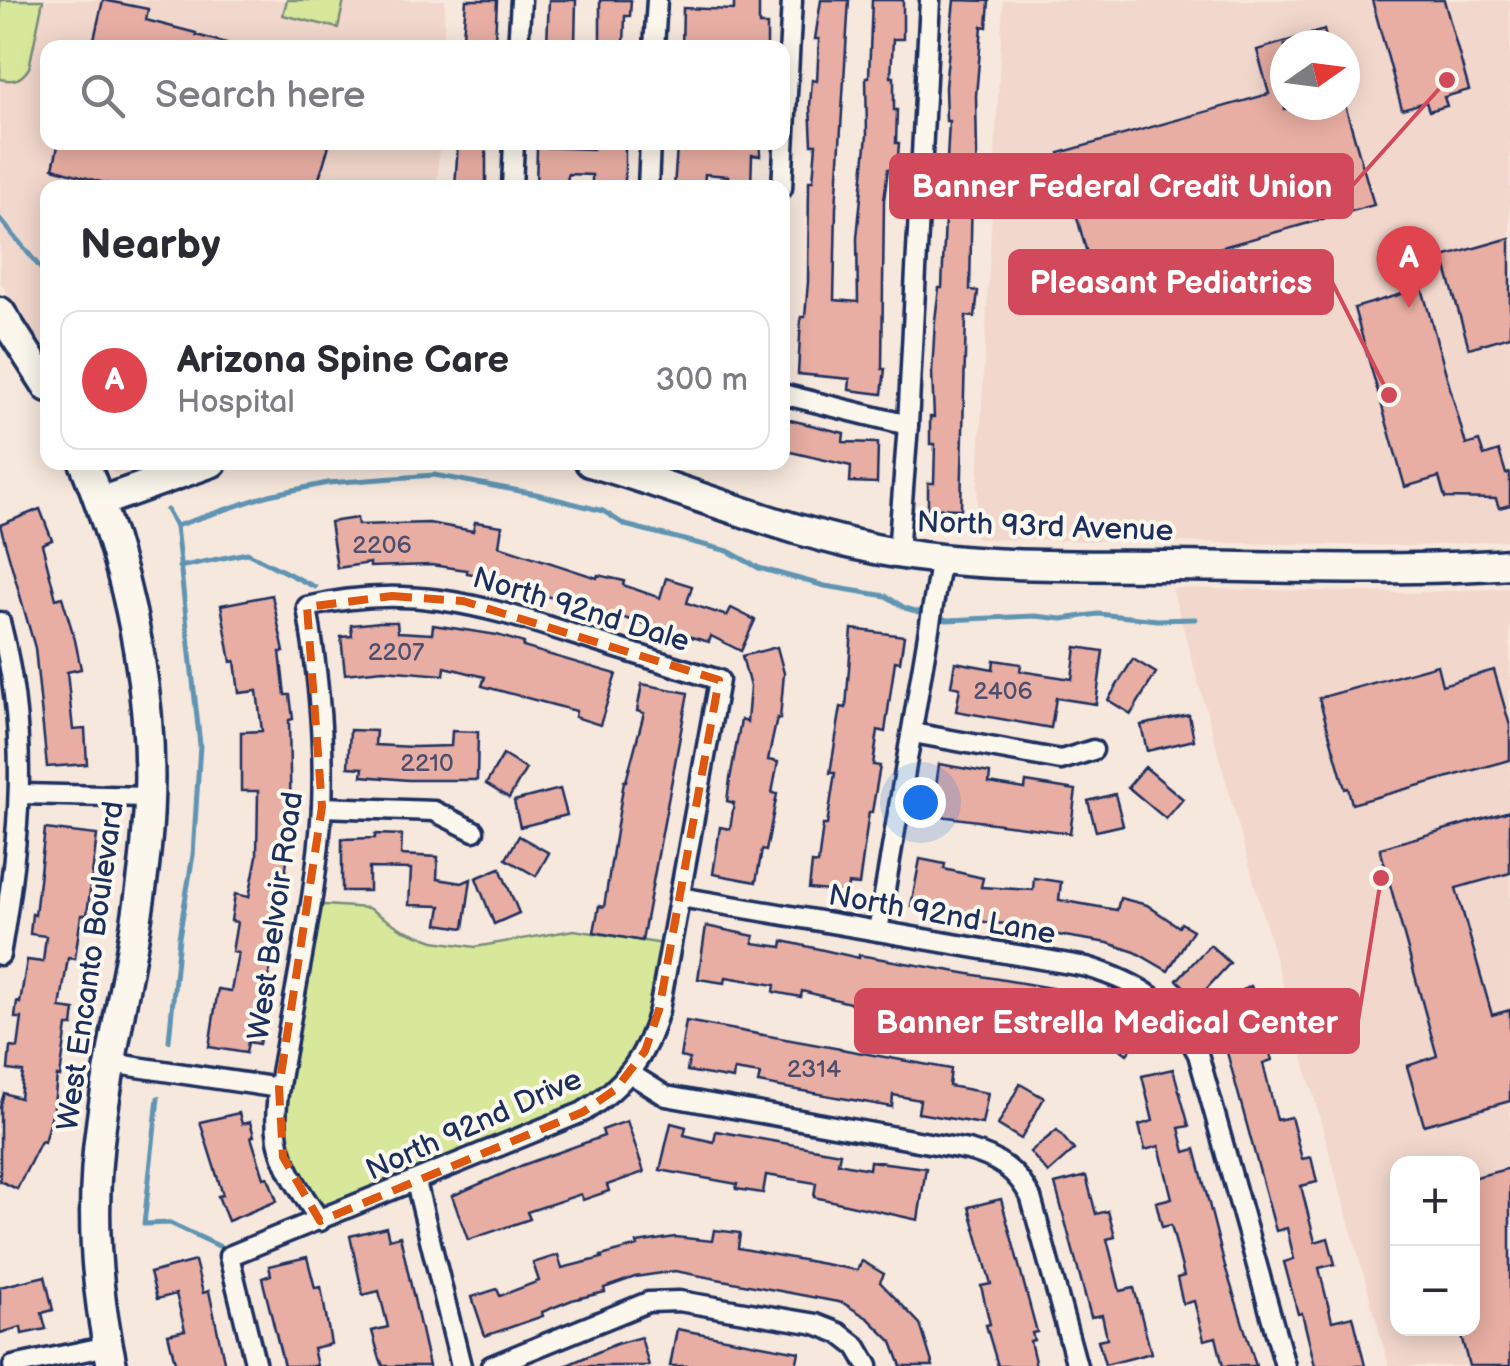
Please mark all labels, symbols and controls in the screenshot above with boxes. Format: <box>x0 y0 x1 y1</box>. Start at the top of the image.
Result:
north arrow <box>1270 30 1360 120</box>
search box <box>40 40 790 150</box>
icon: search <box>75 68 130 123</box>
text: Search here <box>155 73 366 118</box>
callout: Banner Federal Credit Union <box>891 155 1352 217</box>
text: Banner Federal Credit Union <box>912 168 1332 207</box>
text: Nearby <box>80 220 220 271</box>
pin: A <box>1376 226 1442 308</box>
callout: Pleasant Pediatrics <box>1010 251 1332 313</box>
text: Pleasant Pediatrics <box>1030 264 1312 303</box>
text: Arizona Spine Care <box>177 338 509 383</box>
text: A <box>105 361 124 400</box>
text: 300 m <box>656 361 748 400</box>
text: Hospital <box>177 383 295 422</box>
street label: North 93rd Avenue <box>916 505 1174 549</box>
house number: 2206 <box>352 530 412 561</box>
street label: North 92nd Dale <box>468 560 694 660</box>
house number: 2207 <box>368 637 425 668</box>
house number: 2406 <box>973 676 1033 707</box>
house number: 2210 <box>400 748 454 779</box>
your location <box>895 777 946 828</box>
street label: West Belvoir Road <box>241 790 311 1042</box>
street label: West Encanto Boulevard <box>50 799 132 1133</box>
street label: North 92nd Lane <box>826 877 1058 953</box>
callout: Banner Estrella Medical Center <box>856 990 1358 1052</box>
text: Banner Estrella Medical Center <box>876 1004 1339 1043</box>
house number: 2314 <box>787 1054 841 1085</box>
street label: North 92nd Drive <box>361 1061 587 1189</box>
map controls <box>1390 1156 1480 1336</box>
button: + <box>1390 1156 1480 1246</box>
button: − <box>1390 1246 1480 1336</box>

